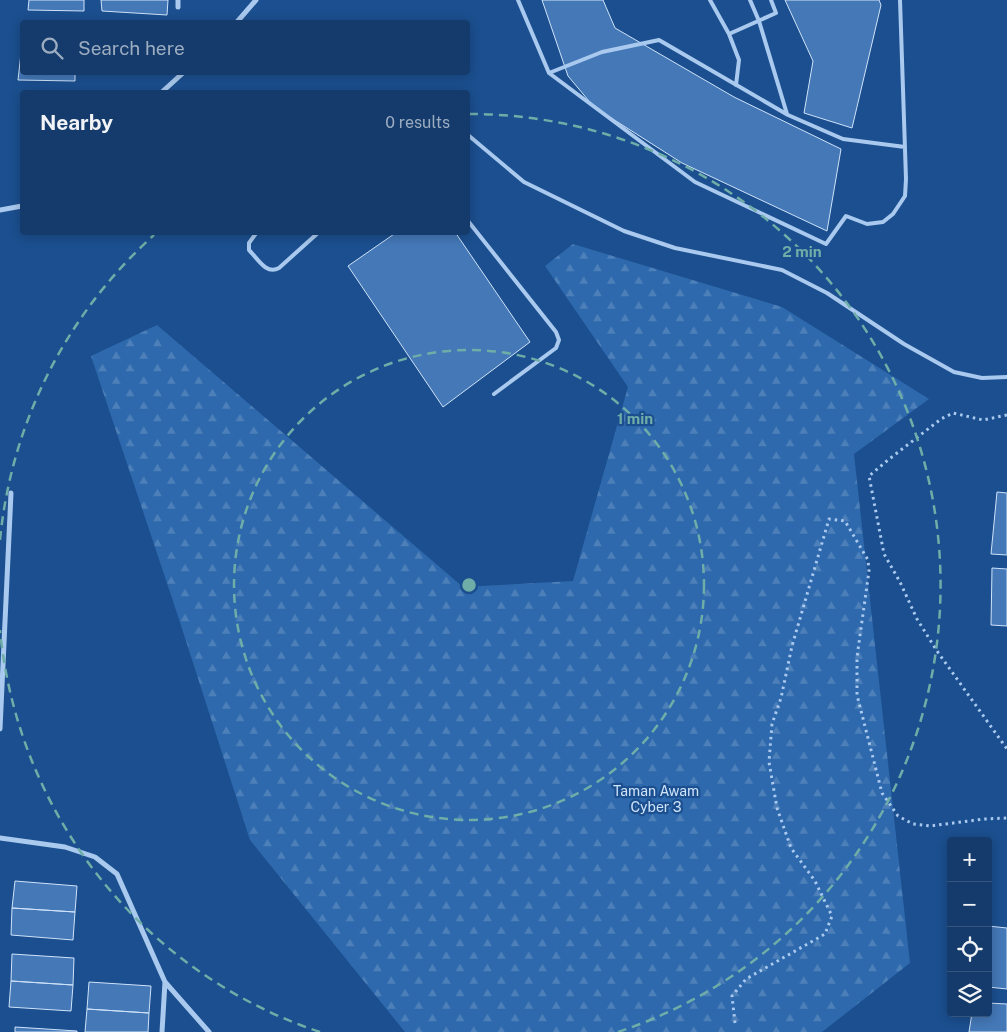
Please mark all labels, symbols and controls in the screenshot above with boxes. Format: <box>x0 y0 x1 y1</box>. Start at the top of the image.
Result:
search box <box>20 20 470 75</box>
icon: search <box>38 34 66 62</box>
text: Search here <box>78 37 185 59</box>
text: Nearby <box>40 110 113 135</box>
text: 0 results <box>385 113 450 132</box>
text: 2 min <box>782 243 822 260</box>
text: 1 min <box>617 410 653 427</box>
centre of rings <box>460 576 478 594</box>
park label: Taman Awam Cyber 3 <box>613 783 699 815</box>
map controls <box>947 837 992 1017</box>
button: + <box>947 837 992 882</box>
button: − <box>947 882 992 927</box>
button: locate <box>947 927 992 972</box>
button: layers <box>947 972 992 1017</box>

